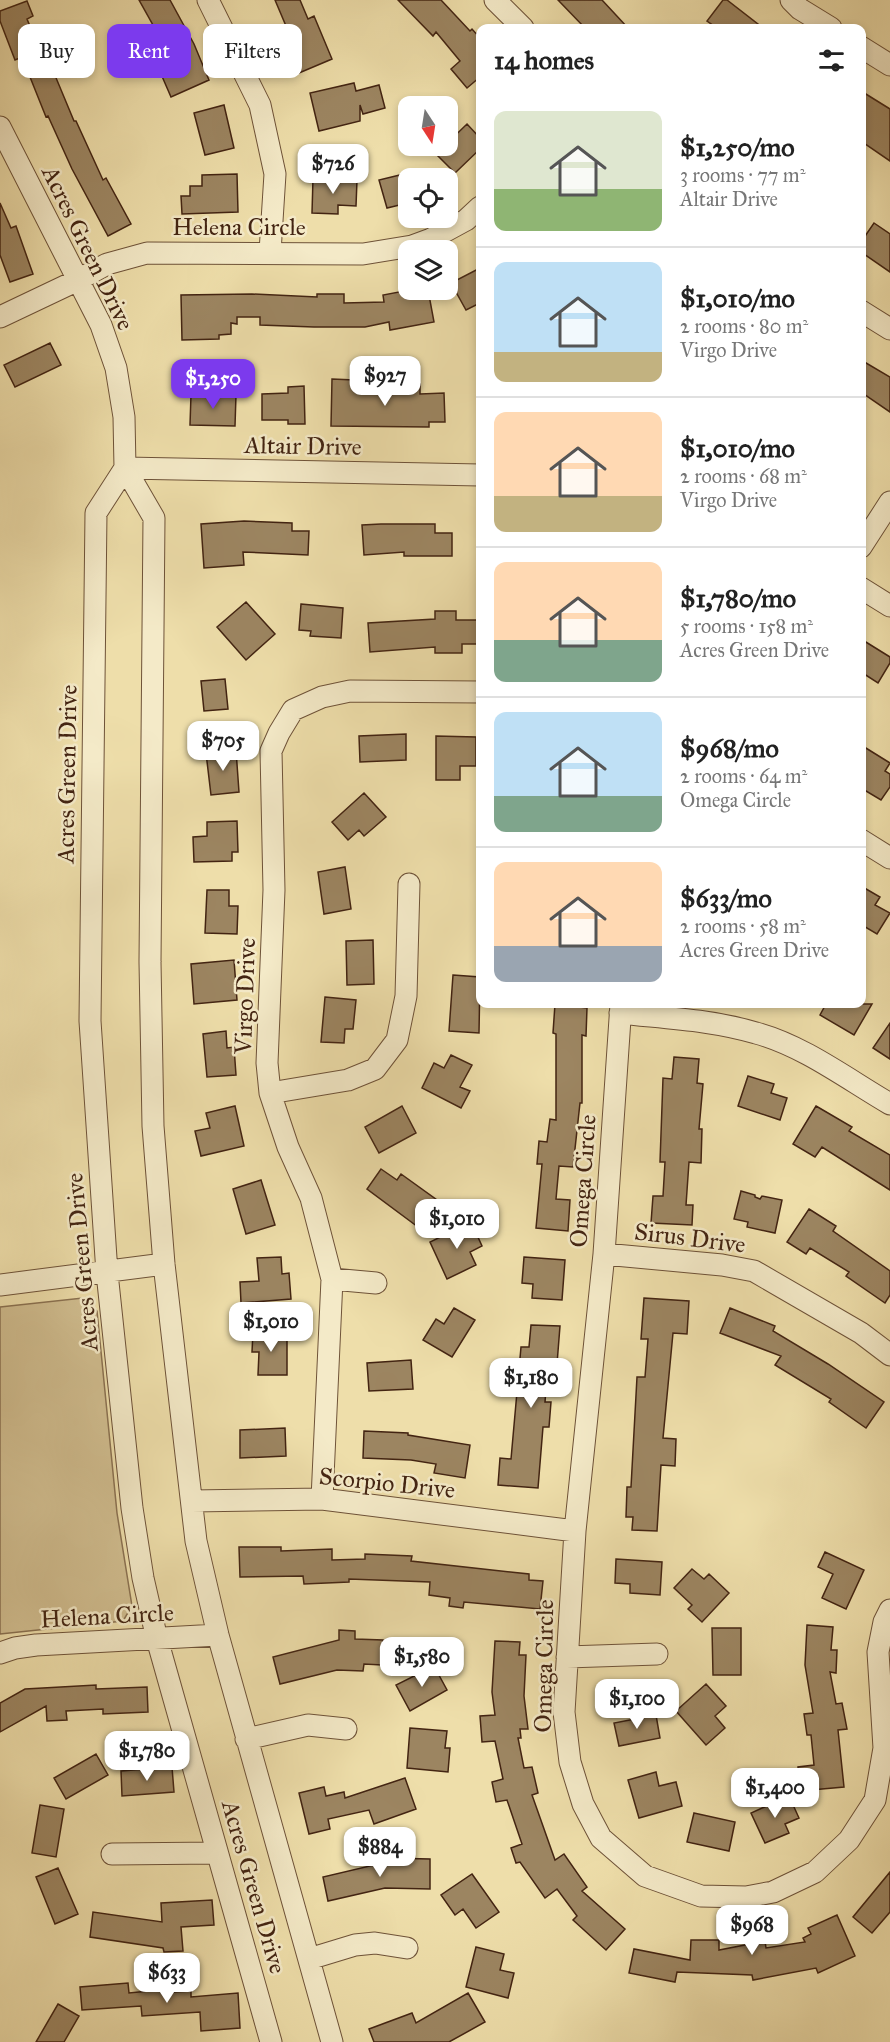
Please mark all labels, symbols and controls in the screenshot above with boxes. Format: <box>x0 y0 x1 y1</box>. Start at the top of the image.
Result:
chip: Buy <box>18 24 95 78</box>
chip: Rent <box>107 24 191 78</box>
chip: Filters <box>203 24 302 78</box>
text: 14 homes <box>494 44 594 76</box>
icon: filters <box>815 44 848 77</box>
north arrow <box>398 96 458 156</box>
map controls <box>398 96 458 300</box>
text: $1,250/mo <box>680 131 795 163</box>
icon: home <box>542 135 614 207</box>
pin: $726 <box>297 144 369 195</box>
text: $726 <box>312 151 354 175</box>
street label: Acres Green Drive <box>35 160 141 335</box>
text: 3 rooms · 77 m² <box>680 163 805 187</box>
button: locate <box>398 168 458 228</box>
text: Altair Drive <box>680 187 778 211</box>
street label: Helena Circle <box>172 212 306 242</box>
button: layers <box>398 240 458 300</box>
text: $1,010/mo <box>680 282 795 314</box>
icon: home <box>542 286 614 358</box>
text: 2 rooms · 80 m² <box>680 314 808 338</box>
text: Virgo Drive <box>680 338 777 362</box>
pin: $927 <box>349 356 421 407</box>
pin: $1,250 <box>164 359 262 410</box>
text: $927 <box>364 363 406 387</box>
text: $1,250 <box>185 366 241 390</box>
street label: Altair Drive <box>243 430 362 462</box>
text: $1,010/mo <box>680 432 795 464</box>
icon: home <box>542 436 614 508</box>
text: 2 rooms · 68 m² <box>680 464 807 488</box>
text: Virgo Drive <box>680 488 777 512</box>
text: $1,780/mo <box>680 582 796 614</box>
icon: home <box>542 586 614 658</box>
text: 5 rooms · 158 m² <box>680 614 813 638</box>
text: Acres Green Drive <box>680 638 829 662</box>
street label: Acres Green Drive <box>50 684 84 865</box>
pin: $705 <box>187 721 259 772</box>
text: $705 <box>201 728 245 752</box>
text: $968/mo <box>680 732 779 764</box>
icon: home <box>542 736 614 808</box>
text: 2 rooms · 64 m² <box>680 764 807 788</box>
text: Omega Circle <box>680 788 791 812</box>
text: $633/mo <box>680 882 772 914</box>
icon: home <box>542 886 614 958</box>
text: 2 rooms · 58 m² <box>680 914 806 938</box>
street label: Virgo Drive <box>228 937 262 1056</box>
text: Acres Green Drive <box>680 938 829 962</box>
street label: Omega Circle <box>563 1113 603 1249</box>
street label: Acres Green Drive <box>59 1172 105 1353</box>
pin: $1,010 <box>408 1199 506 1250</box>
text: $1,010 <box>429 1206 485 1230</box>
street label: Sirus Drive <box>633 1216 747 1260</box>
pin: $1,010 <box>222 1302 320 1353</box>
text: $1,010 <box>243 1309 299 1333</box>
pin: $1,180 <box>482 1358 580 1409</box>
text: $1,180 <box>503 1365 559 1389</box>
street label: Scorpio Drive <box>318 1461 456 1505</box>
street label: Helena Circle <box>40 1598 174 1634</box>
street label: Omega Circle <box>528 1599 560 1733</box>
pin: $1,580 <box>373 1637 471 1688</box>
text: $1,580 <box>394 1644 450 1668</box>
pin: $1,100 <box>588 1679 686 1730</box>
text: $1,100 <box>609 1686 665 1710</box>
pin: $1,780 <box>98 1731 196 1782</box>
text: $1,780 <box>119 1738 175 1762</box>
pin: $1,400 <box>726 1768 824 1819</box>
text: $1,400 <box>745 1775 805 1799</box>
street label: Acres Green Drive <box>215 1796 293 1977</box>
pin: $884 <box>344 1827 416 1878</box>
text: $884 <box>358 1834 402 1858</box>
pin: $968 <box>716 1905 788 1956</box>
text: $968 <box>730 1912 774 1936</box>
pin: $633 <box>131 1953 203 2004</box>
text: $633 <box>148 1960 186 1984</box>

